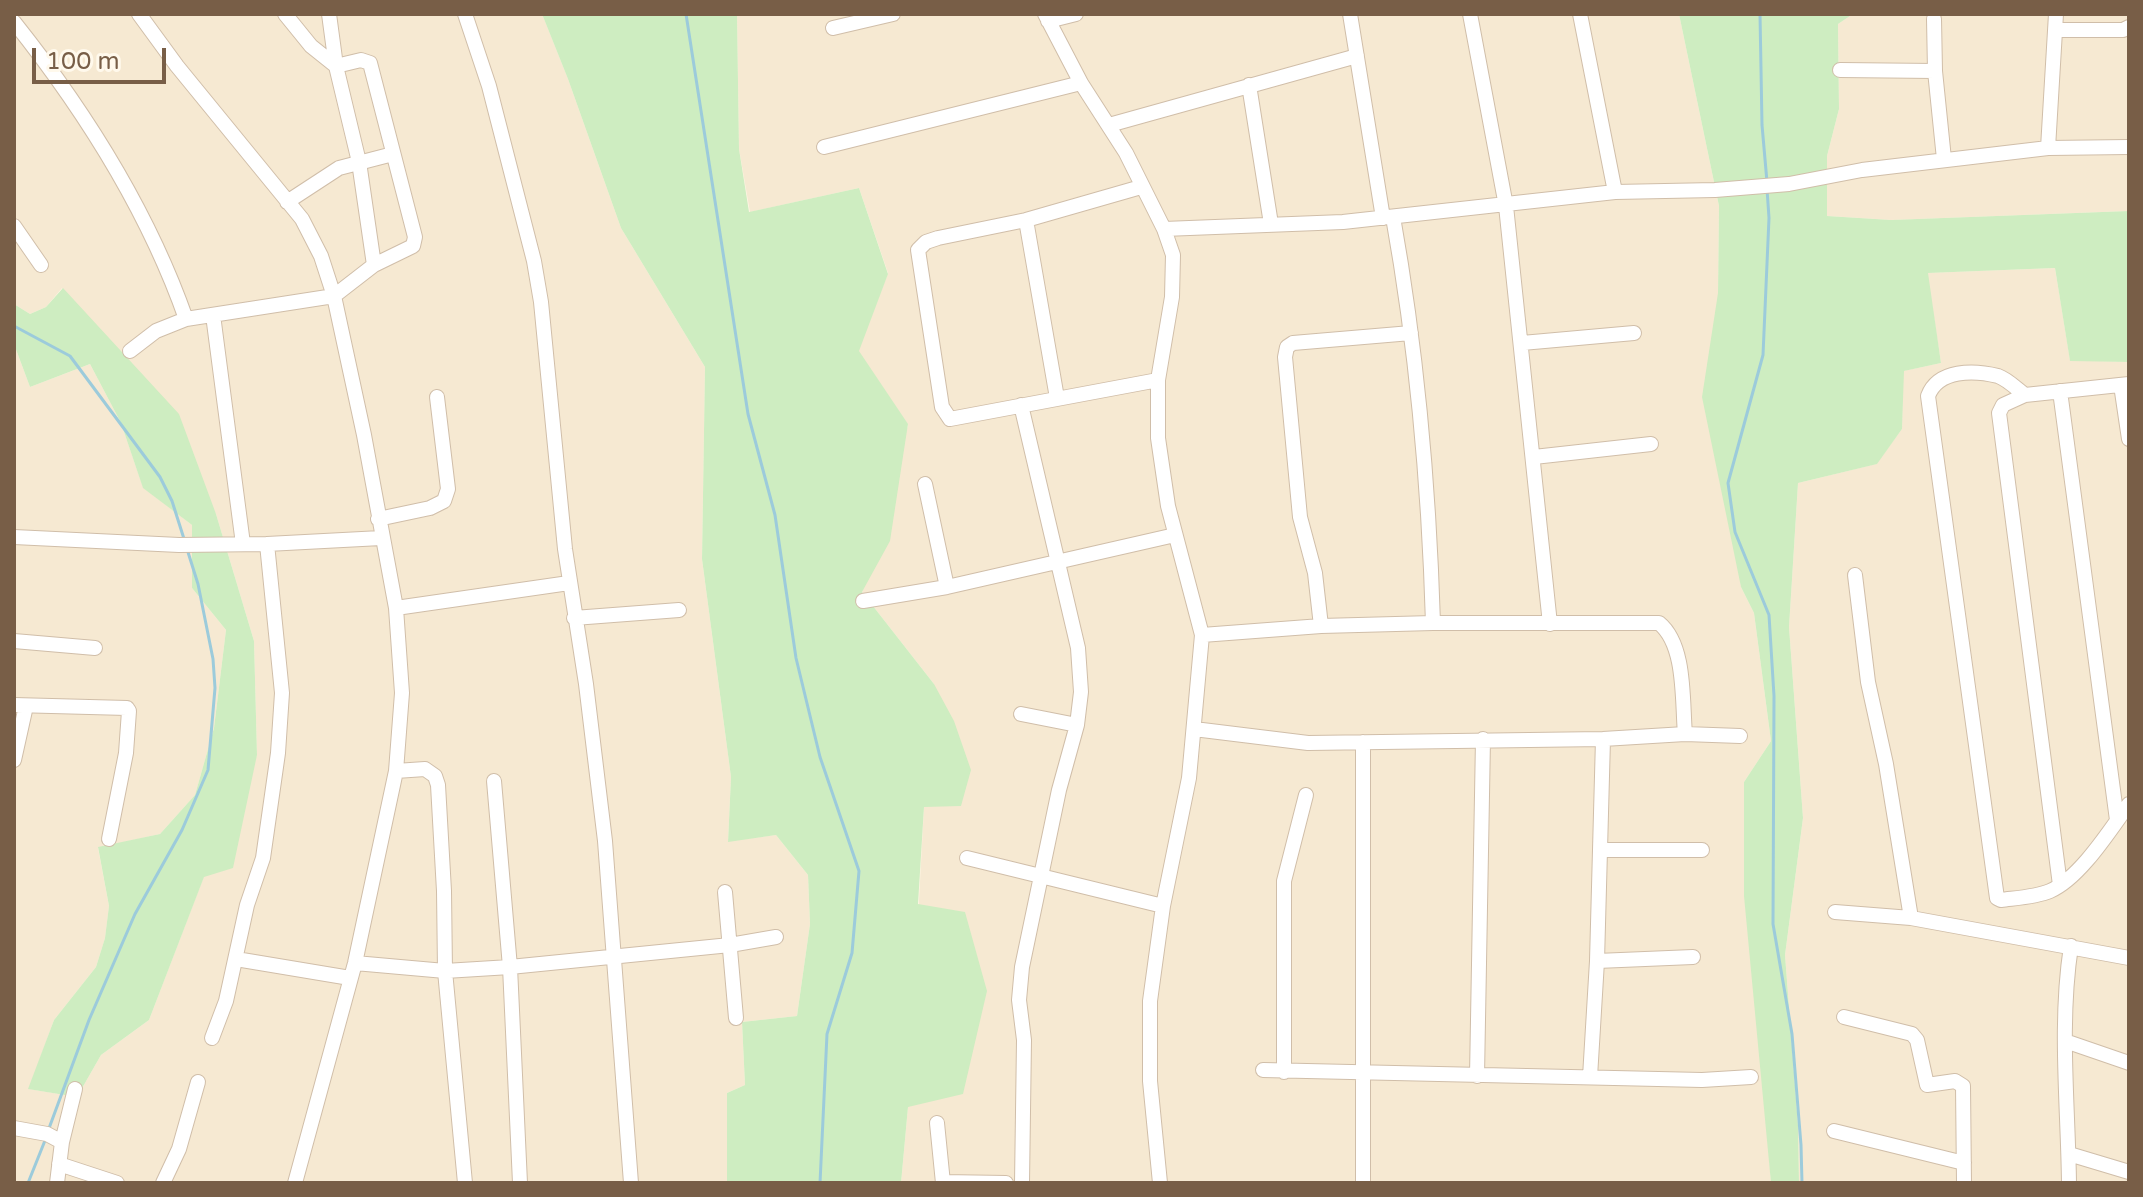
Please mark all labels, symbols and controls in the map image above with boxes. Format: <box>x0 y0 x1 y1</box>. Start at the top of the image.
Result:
scale bar <box>36 32 170 82</box>
text: 100 m <box>46 47 120 76</box>

